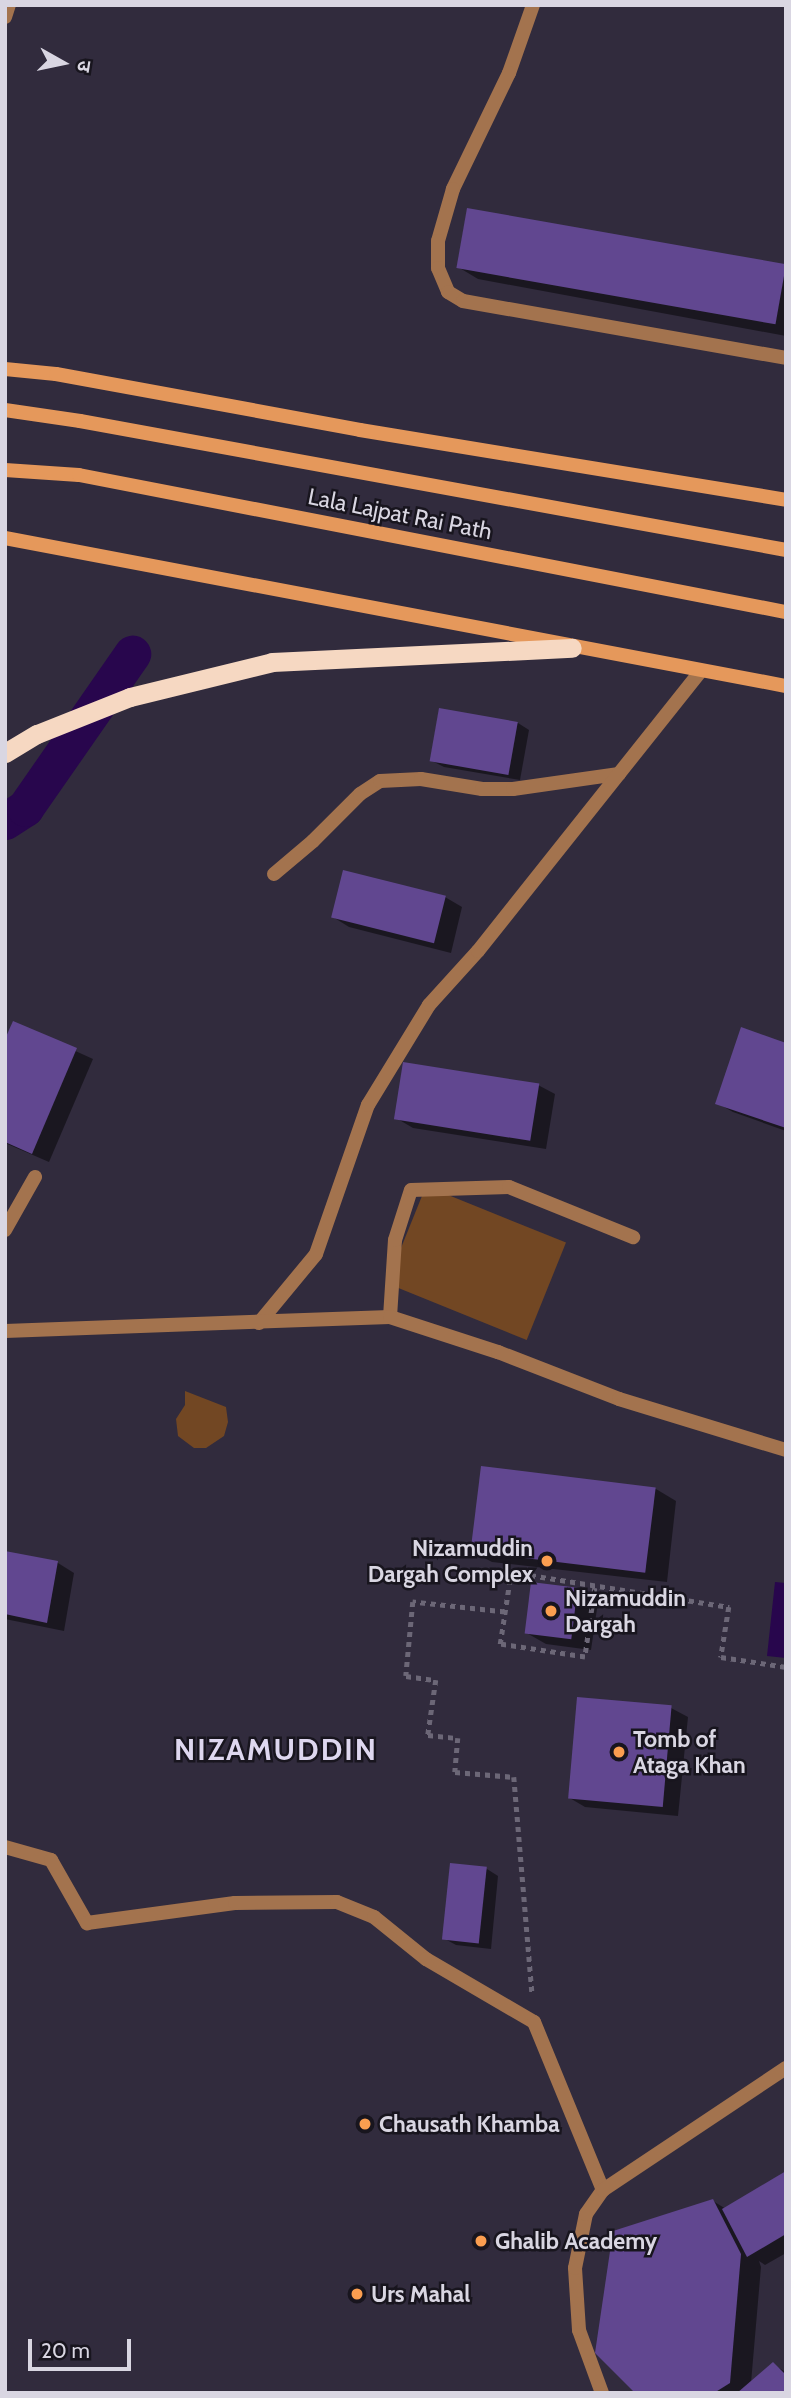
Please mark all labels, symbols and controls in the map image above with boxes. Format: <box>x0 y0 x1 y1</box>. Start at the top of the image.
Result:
north arrow <box>28 28 98 98</box>
text: उ <box>72 59 96 74</box>
street label: Lala Lajpat Rai Path <box>306 483 494 545</box>
place label: Nizamuddin Dargah Complex <box>368 1534 533 1588</box>
marker: Nizamuddin Dargah Complex <box>539 1553 555 1569</box>
place label: Nizamuddin Dargah <box>565 1584 686 1638</box>
marker: Nizamuddin Dargah <box>543 1603 559 1619</box>
place label: Tomb of Ataga Khan <box>633 1725 746 1779</box>
district label: NIZAMUDDIN <box>175 1732 377 1768</box>
marker: Tomb of Ataga Khan <box>611 1744 627 1760</box>
place label: Chausath Khamba <box>379 2110 560 2138</box>
marker: Chausath Khamba <box>357 2116 373 2132</box>
place label: Ghalib Academy <box>495 2227 657 2255</box>
marker: Ghalib Academy <box>473 2233 489 2249</box>
place label: Urs Mahal <box>371 2280 470 2308</box>
marker: Urs Mahal <box>349 2286 365 2302</box>
scale bar <box>32 2324 135 2368</box>
text: 20 m <box>41 2338 90 2363</box>

